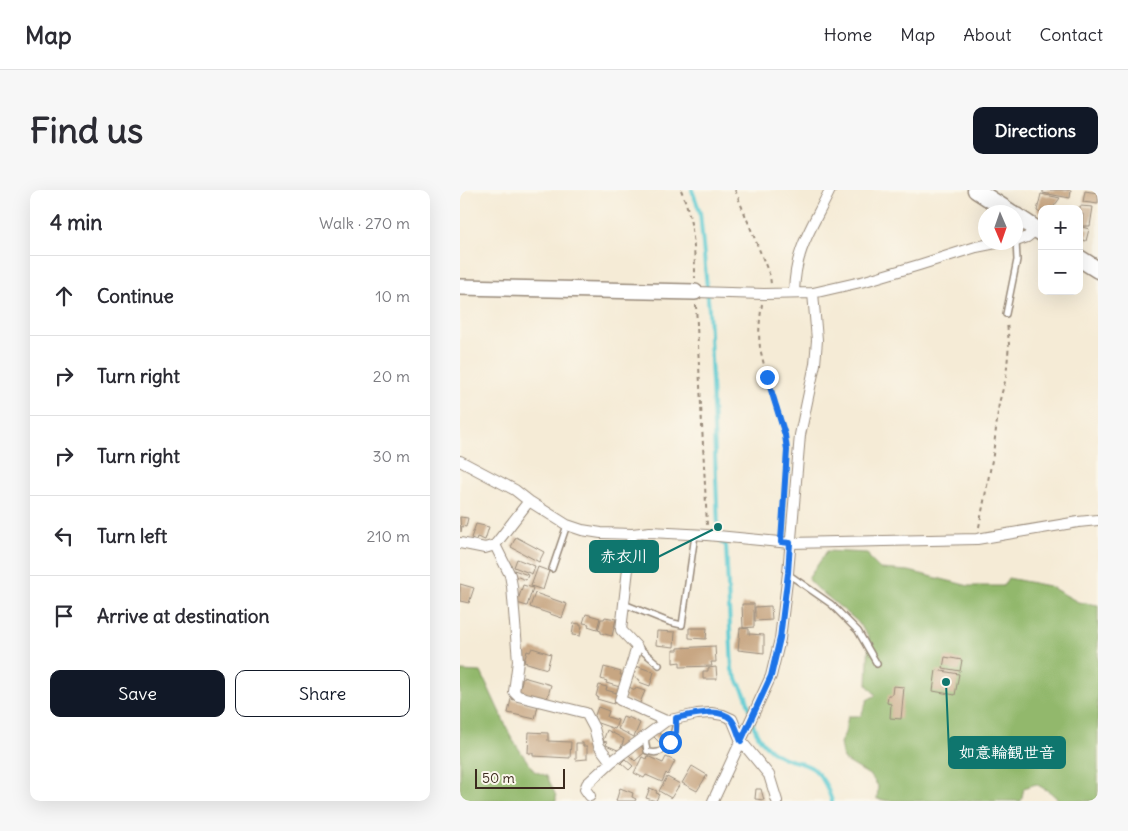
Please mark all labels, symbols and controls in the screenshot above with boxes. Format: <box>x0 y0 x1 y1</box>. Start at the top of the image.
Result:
text: Map <box>25 20 72 50</box>
text: Home <box>824 23 872 46</box>
text: Map <box>900 23 935 46</box>
text: About <box>963 23 1011 46</box>
text: Contact <box>1039 23 1103 46</box>
button: Directions <box>973 107 1098 154</box>
text: Find us <box>30 108 143 152</box>
north arrow <box>978 205 1023 250</box>
map controls <box>1038 205 1083 295</box>
button: + <box>1038 205 1083 250</box>
text: 4 min <box>50 209 102 236</box>
text: Walk · 270 m <box>319 213 410 233</box>
button: − <box>1038 250 1083 295</box>
icon: ahead <box>50 282 78 310</box>
text: Continue <box>97 284 174 308</box>
text: 10 m <box>375 286 410 306</box>
icon: right <box>50 362 78 390</box>
text: Turn right <box>97 364 180 388</box>
text: 20 m <box>373 366 410 386</box>
route end <box>756 366 779 389</box>
icon: right <box>50 442 78 470</box>
text: Turn right <box>97 444 180 468</box>
text: 30 m <box>373 446 410 466</box>
icon: left <box>50 522 78 550</box>
text: Turn left <box>97 524 167 548</box>
text: 210 m <box>367 526 410 546</box>
callout: 赤衣川 <box>590 541 658 572</box>
text: 赤衣川 <box>600 546 648 566</box>
icon: arrive <box>50 602 78 630</box>
text: Arrive at destination <box>97 604 270 628</box>
button: Save <box>50 670 225 717</box>
button: Share <box>235 670 410 717</box>
route start <box>659 731 682 754</box>
callout: 如意輪観世音 <box>949 737 1065 768</box>
text: 如意輪観世音 <box>959 742 1055 762</box>
scale bar <box>475 766 565 789</box>
text: 50 m <box>482 769 515 787</box>

